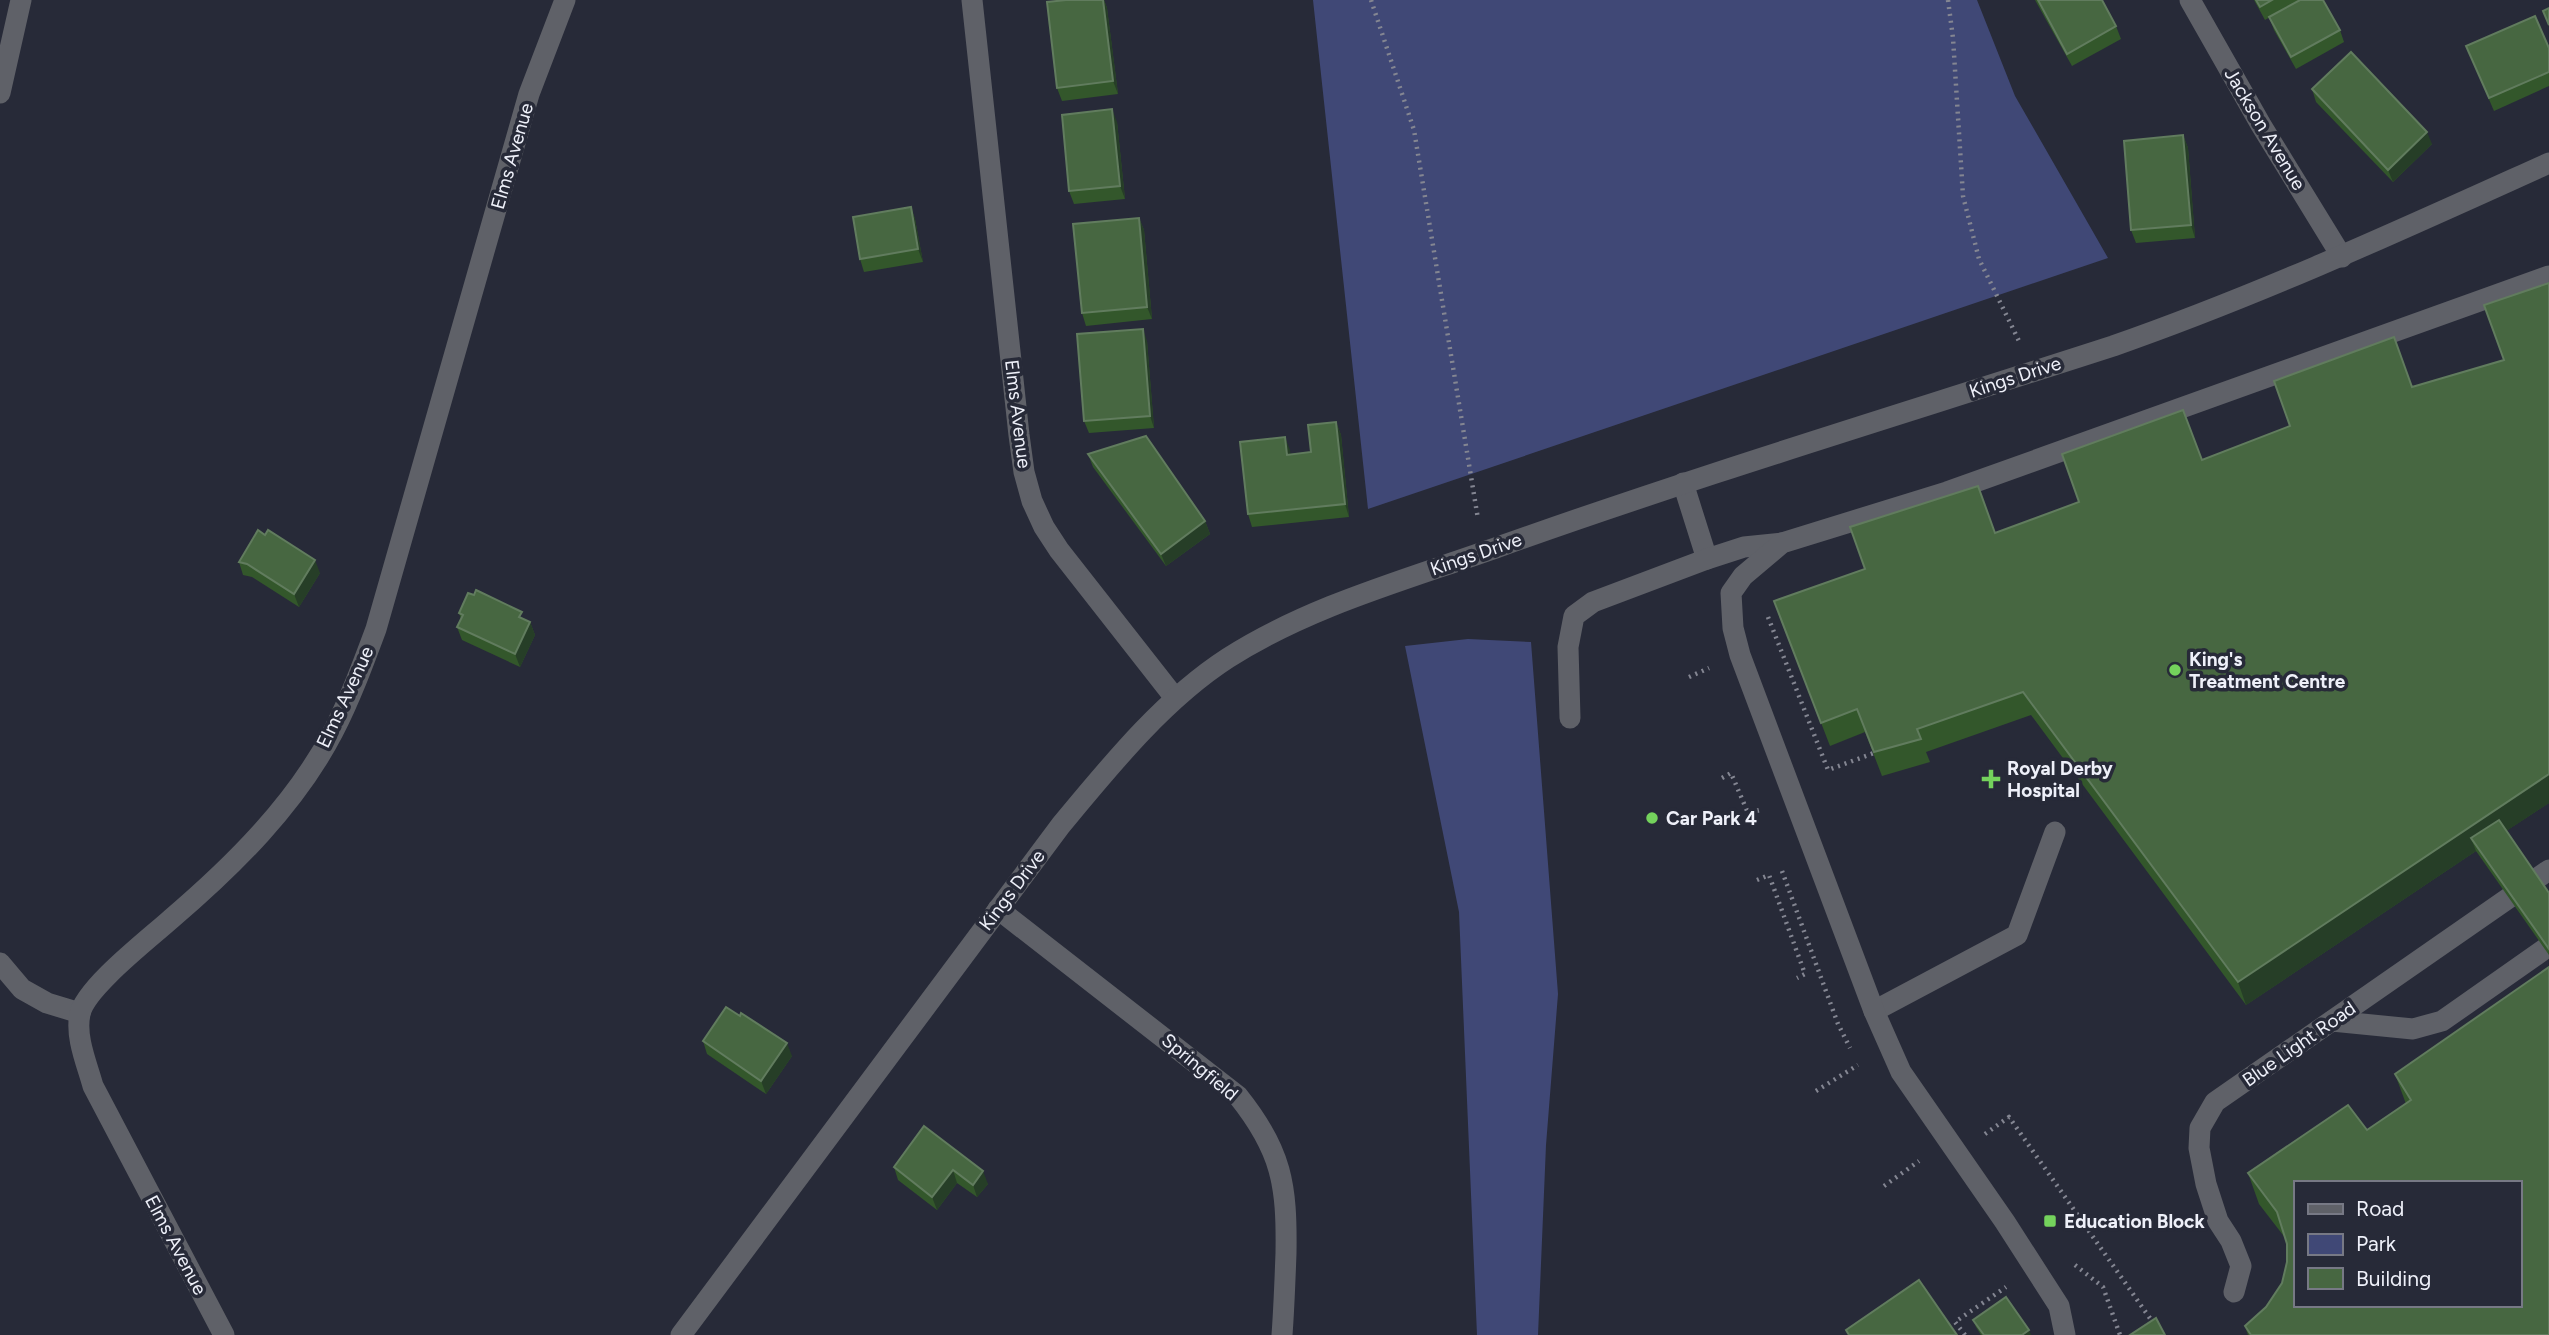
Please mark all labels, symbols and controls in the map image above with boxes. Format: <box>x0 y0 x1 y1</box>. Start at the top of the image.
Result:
street label: Jackson Avenue <box>2220 64 2310 194</box>
street label: Elms Avenue <box>486 100 538 212</box>
street label: Kings Drive <box>1966 351 2064 403</box>
street label: Elms Avenue <box>1000 358 1036 470</box>
street label: Kings Drive <box>1427 528 1525 580</box>
street label: Elms Avenue <box>311 643 379 751</box>
place label: King's Treatment Centre <box>2189 648 2346 693</box>
marker: King's Treatment Centre <box>2167 662 2183 678</box>
place label: Royal Derby Hospital <box>2007 757 2113 802</box>
marker: Royal Derby Hospital <box>1981 769 2001 789</box>
place label: Car Park 4 <box>1666 807 1757 830</box>
marker: Car Park 4 <box>1644 810 1660 826</box>
street label: Kings Drive <box>974 845 1050 935</box>
street label: Blue Light Road <box>2238 996 2360 1092</box>
street label: Springfield <box>1157 1028 1243 1106</box>
legend <box>2294 1181 2521 1307</box>
street label: Elms Avenue <box>140 1191 212 1299</box>
text: Road <box>2356 1196 2404 1221</box>
place label: Education Block <box>2064 1210 2205 1233</box>
marker: Education Block <box>2042 1213 2058 1229</box>
text: Park <box>2356 1231 2397 1256</box>
text: Building <box>2356 1266 2431 1291</box>

